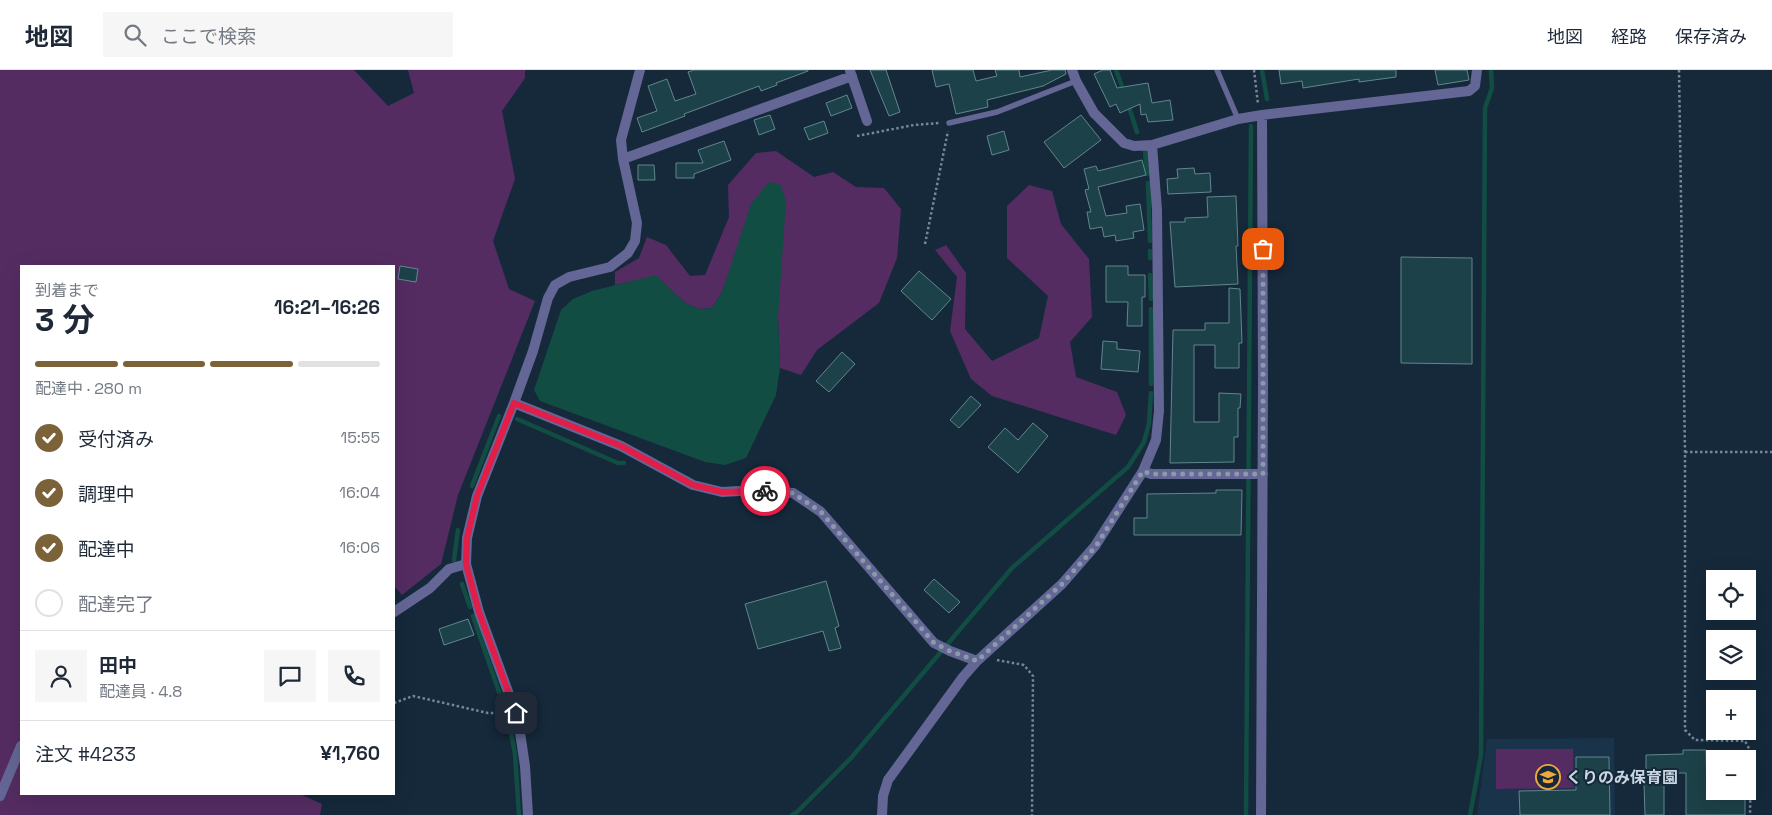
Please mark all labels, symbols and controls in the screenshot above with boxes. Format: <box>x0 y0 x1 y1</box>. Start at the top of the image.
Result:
search box <box>103 12 453 57</box>
text: 地図 <box>25 21 73 52</box>
icon: search <box>121 21 149 49</box>
text: ここで検索 <box>161 24 256 49</box>
text: 地図 <box>1547 25 1583 48</box>
text: 経路 <box>1611 25 1647 48</box>
text: 保存済み <box>1675 25 1747 48</box>
pin <box>1242 228 1284 270</box>
icon: bag <box>1249 235 1277 263</box>
text: 到着まで <box>35 280 99 301</box>
text: 16:21–16:26 <box>274 295 380 320</box>
text: 3 分 <box>35 300 95 340</box>
text: 配達中 · 280 m <box>35 378 142 399</box>
icon: check <box>35 424 63 452</box>
text: 受付済み <box>78 427 154 452</box>
text: 15:55 <box>341 427 380 448</box>
courier <box>740 466 790 516</box>
icon: bike <box>751 477 779 505</box>
icon: check <box>35 479 63 507</box>
text: 調理中 <box>78 482 135 507</box>
text: 16:04 <box>339 482 380 503</box>
icon: check <box>35 534 63 562</box>
text: 配達中 <box>78 537 135 562</box>
text: 16:06 <box>339 537 380 558</box>
map controls <box>1706 570 1756 800</box>
button: locate <box>1706 570 1756 620</box>
text: 配達完了 <box>78 592 154 617</box>
button: layers <box>1706 630 1756 680</box>
button: person <box>35 650 87 702</box>
button: chat <box>264 650 316 702</box>
button: phone <box>328 650 380 702</box>
text: 田中 <box>99 653 137 678</box>
text: 配達員 · 4.8 <box>99 681 182 702</box>
button: + <box>1706 690 1756 740</box>
pin <box>495 692 537 734</box>
icon: home <box>502 699 530 727</box>
text: ¥1,760 <box>320 741 380 766</box>
text: 注文 #4233 <box>35 742 136 767</box>
button: − <box>1706 750 1756 800</box>
school or university icon: くりのみ保育園 <box>1535 764 1561 790</box>
place label: くりのみ保育園 <box>1566 767 1678 788</box>

